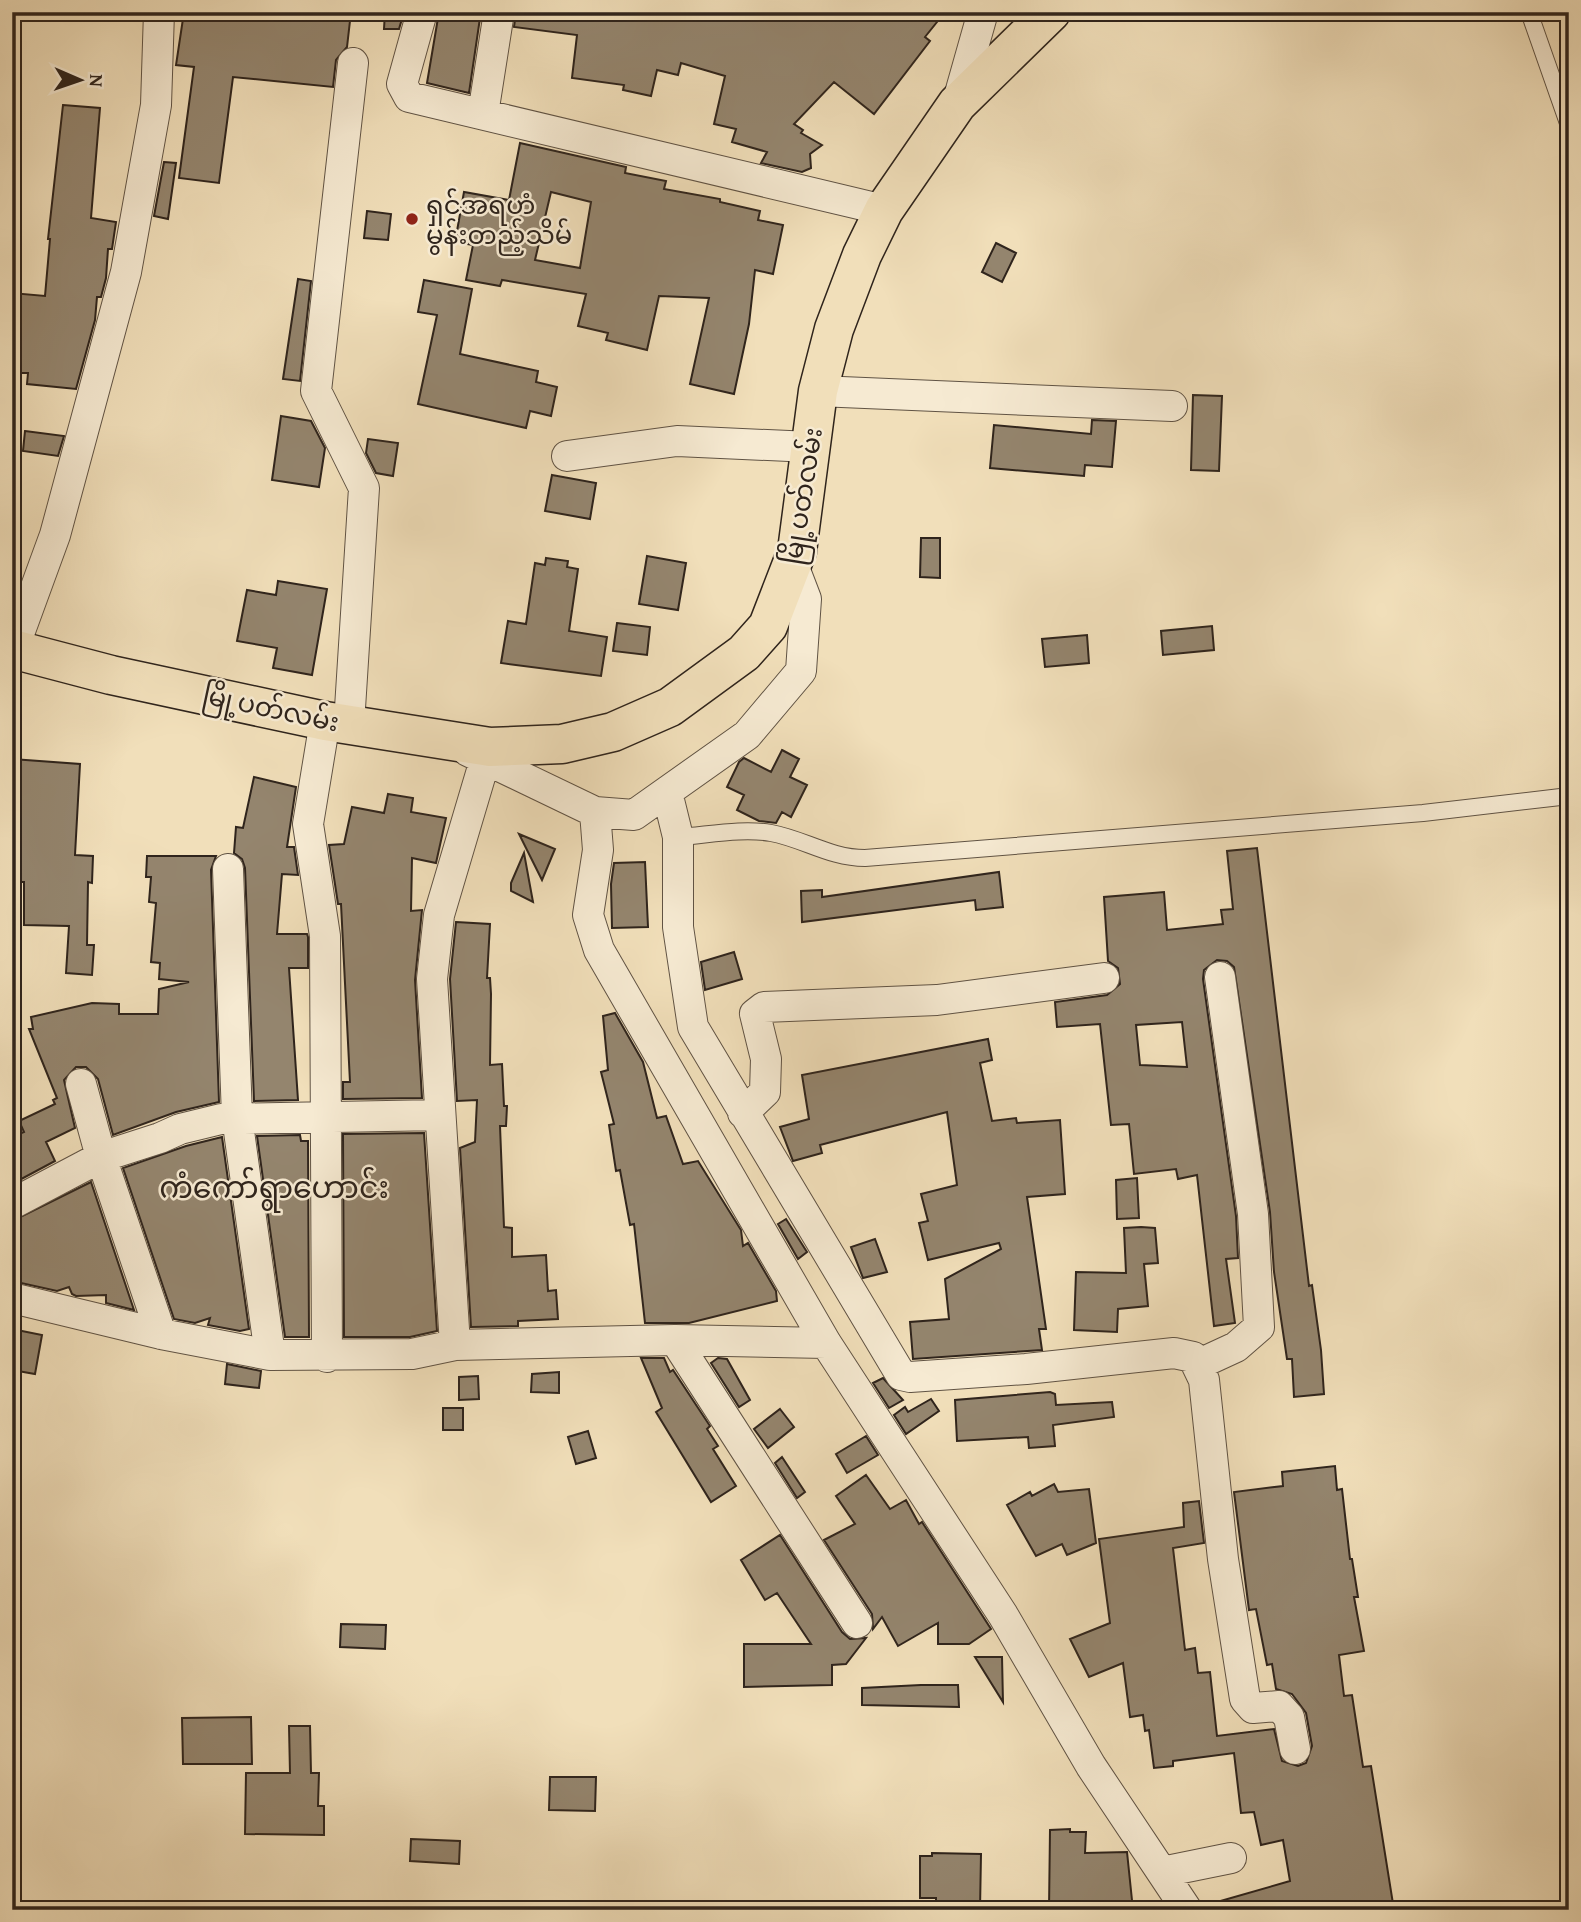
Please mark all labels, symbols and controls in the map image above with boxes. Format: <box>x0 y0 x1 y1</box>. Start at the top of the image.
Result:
north arrow <box>46 46 116 116</box>
text: N <box>83 74 111 88</box>
place label: ရှင်အရဟံ မွန်းတည့်သိမ် <box>426 185 572 256</box>
marker: ရှင်အရဟံ မွန်းတည့်သိမ် <box>404 211 420 227</box>
street label: မြို့ပတ်လမ်း <box>772 425 834 568</box>
street label: မြို့ပတ်လမ်း <box>199 675 343 743</box>
district label: ကံကော်ရွာဟောင်း <box>159 1165 389 1213</box>

